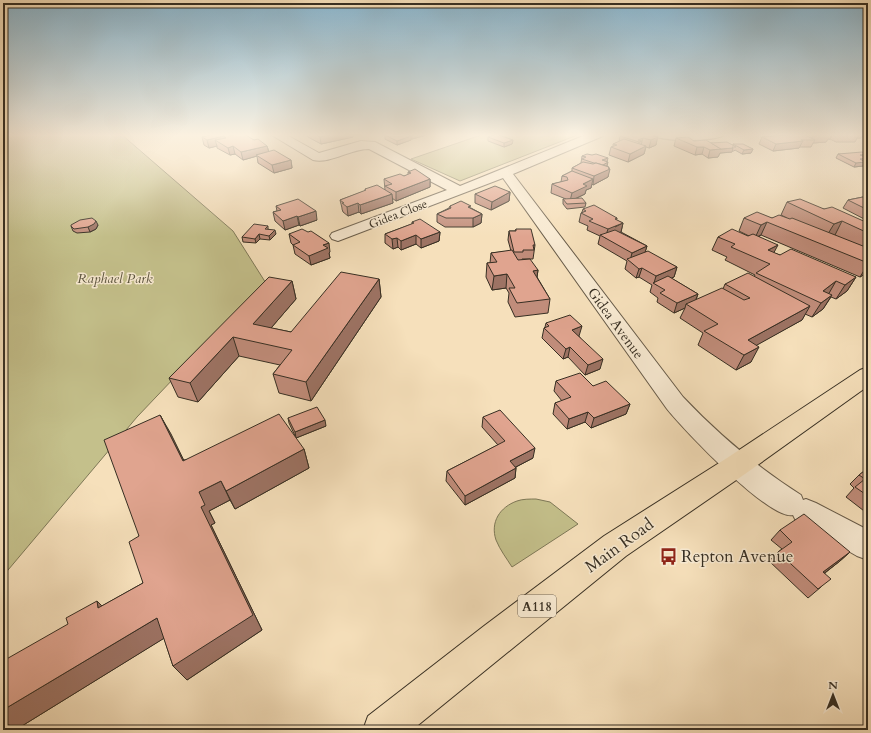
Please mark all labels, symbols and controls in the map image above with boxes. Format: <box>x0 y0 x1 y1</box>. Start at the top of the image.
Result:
street label: Gidea Close <box>367 196 429 232</box>
park label: Raphael Park <box>77 269 153 288</box>
street label: Gidea Avenue <box>583 284 648 363</box>
street label: Main Road <box>580 513 658 578</box>
place label: Repton Avenue <box>681 545 793 568</box>
bus stop icon: Repton Avenue <box>658 546 678 566</box>
road number: A118 <box>518 595 556 617</box>
north arrow <box>813 675 853 715</box>
text: N <box>828 678 838 693</box>

